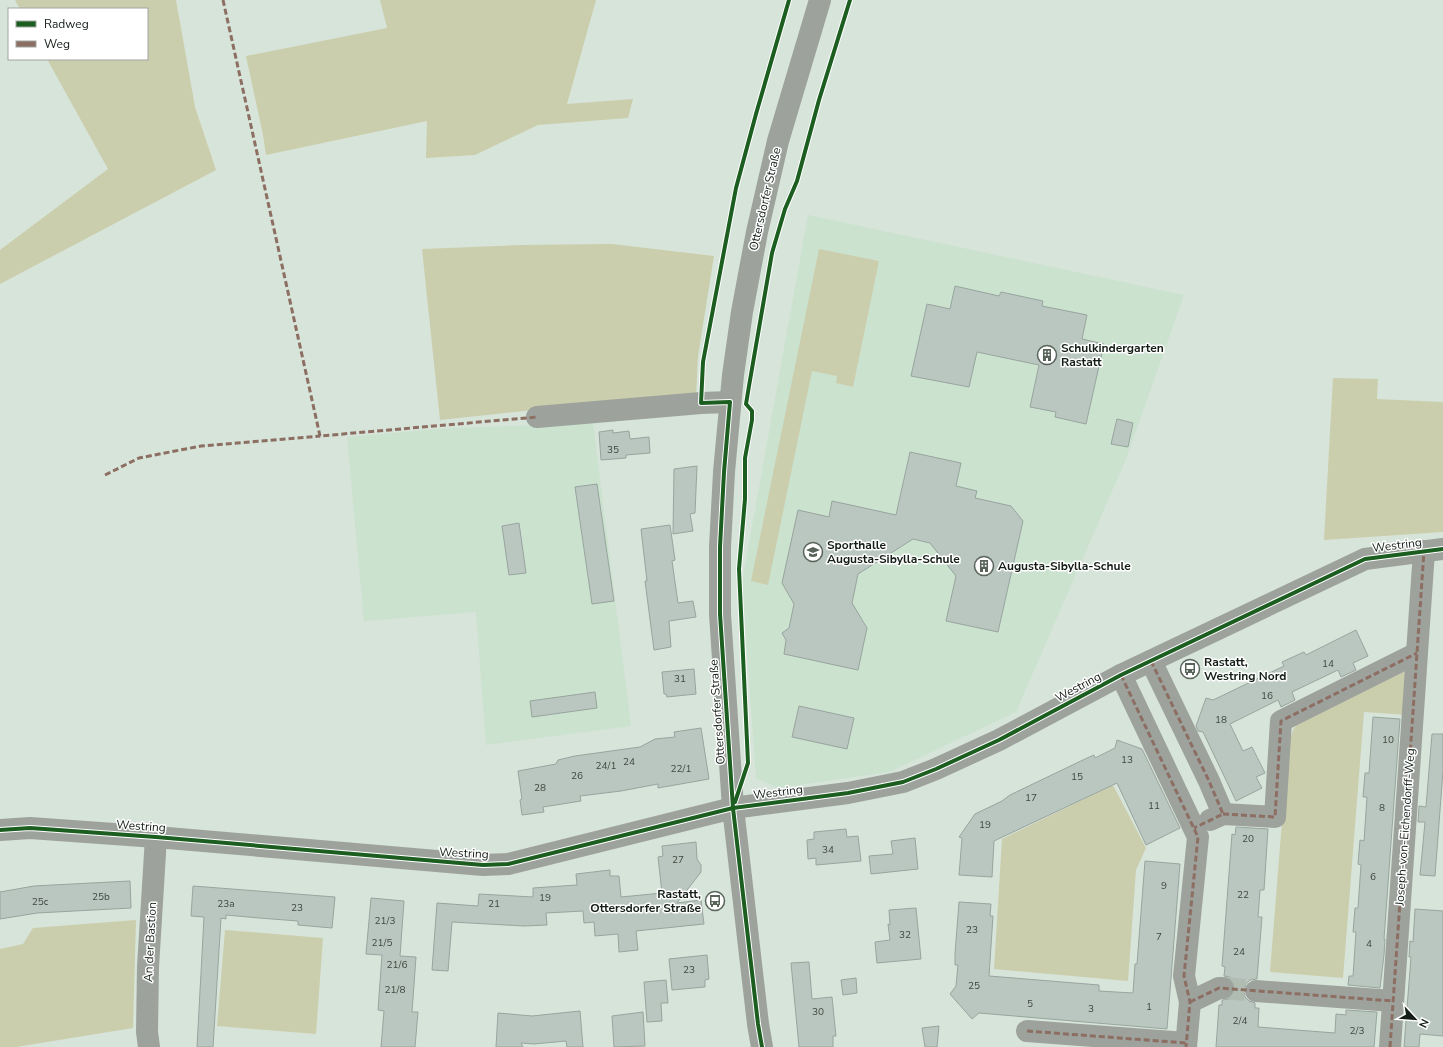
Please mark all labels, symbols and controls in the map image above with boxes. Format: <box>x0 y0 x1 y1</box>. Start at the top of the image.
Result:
legend <box>8 8 148 60</box>
text: Radweg <box>44 16 89 32</box>
text: Weg <box>44 36 70 52</box>
street label: Ottersdorfer Straße <box>745 146 785 252</box>
place label: Schulkindergarten Rastatt <box>1061 340 1164 370</box>
building icon: Schulkindergarten Rastatt <box>1036 344 1058 366</box>
house number: 35 <box>607 443 619 457</box>
street label: Westring <box>1371 534 1423 556</box>
place label: Sporthalle Augusta-Sibylla-Schule <box>827 537 960 567</box>
school or university icon: Sporthalle Augusta-Sibylla-Schule <box>802 541 824 563</box>
building icon: Augusta-Sibylla-Schule <box>973 555 995 577</box>
place label: Augusta-Sibylla-Schule <box>998 558 1131 574</box>
place label: Rastatt, Westring Nord <box>1204 654 1286 684</box>
house number: 14 <box>1322 657 1334 671</box>
bus stop icon: Rastatt, Westring Nord <box>1179 658 1201 680</box>
street label: Ottersdorfer Straße <box>705 659 729 765</box>
street label: Westring <box>1052 668 1104 706</box>
house number: 31 <box>674 672 686 686</box>
house number: 16 <box>1261 689 1273 703</box>
house number: 18 <box>1215 713 1227 727</box>
house number: 10 <box>1382 733 1394 747</box>
street label: Joseph-von-Eichendorff-Weg <box>1391 748 1418 907</box>
house number: 13 <box>1121 753 1133 767</box>
house number: 24 <box>623 755 635 769</box>
house number: 24/1 <box>596 759 616 773</box>
house number: 22/1 <box>671 762 691 776</box>
house number: 26 <box>571 769 583 783</box>
house number: 15 <box>1071 770 1083 784</box>
house number: 28 <box>534 781 546 795</box>
street label: Westring <box>752 781 804 803</box>
house number: 17 <box>1025 791 1037 805</box>
house number: 11 <box>1148 799 1160 813</box>
house number: 8 <box>1379 801 1385 815</box>
street label: Westring <box>116 816 166 836</box>
house number: 19 <box>979 818 991 832</box>
house number: 20 <box>1242 832 1254 846</box>
house number: 34 <box>822 843 834 857</box>
street label: Westring <box>439 844 489 862</box>
house number: 27 <box>672 853 684 867</box>
house number: 6 <box>1370 870 1376 884</box>
house number: 9 <box>1161 879 1167 893</box>
place label: Rastatt, Ottersdorfer Straße <box>590 886 701 916</box>
house number: 22 <box>1237 888 1249 902</box>
house number: 25b <box>92 890 110 904</box>
bus stop icon: Rastatt, Ottersdorfer Straße <box>704 890 726 912</box>
house number: 19 <box>539 891 551 905</box>
house number: 25c <box>32 895 49 909</box>
house number: 23a <box>217 897 235 911</box>
house number: 21 <box>488 897 500 911</box>
house number: 23 <box>291 901 303 915</box>
street label: An der Bastion <box>140 902 160 982</box>
house number: 21/3 <box>375 914 395 928</box>
house number: 23 <box>966 923 978 937</box>
house number: 32 <box>899 928 911 942</box>
house number: 7 <box>1156 930 1162 944</box>
house number: 21/5 <box>372 936 392 950</box>
house number: 4 <box>1366 937 1372 951</box>
house number: 24 <box>1233 945 1245 959</box>
house number: 21/6 <box>387 958 407 972</box>
house number: 23 <box>683 963 695 977</box>
house number: 25 <box>968 979 980 993</box>
house number: 21/8 <box>385 983 405 997</box>
house number: 5 <box>1027 997 1033 1011</box>
north arrow <box>1395 999 1435 1039</box>
house number: 1 <box>1146 1000 1152 1014</box>
house number: 3 <box>1088 1002 1094 1016</box>
house number: 30 <box>812 1005 824 1019</box>
house number: 2/4 <box>1233 1014 1247 1028</box>
text: N <box>1415 1016 1432 1030</box>
house number: 2/3 <box>1350 1024 1364 1038</box>

